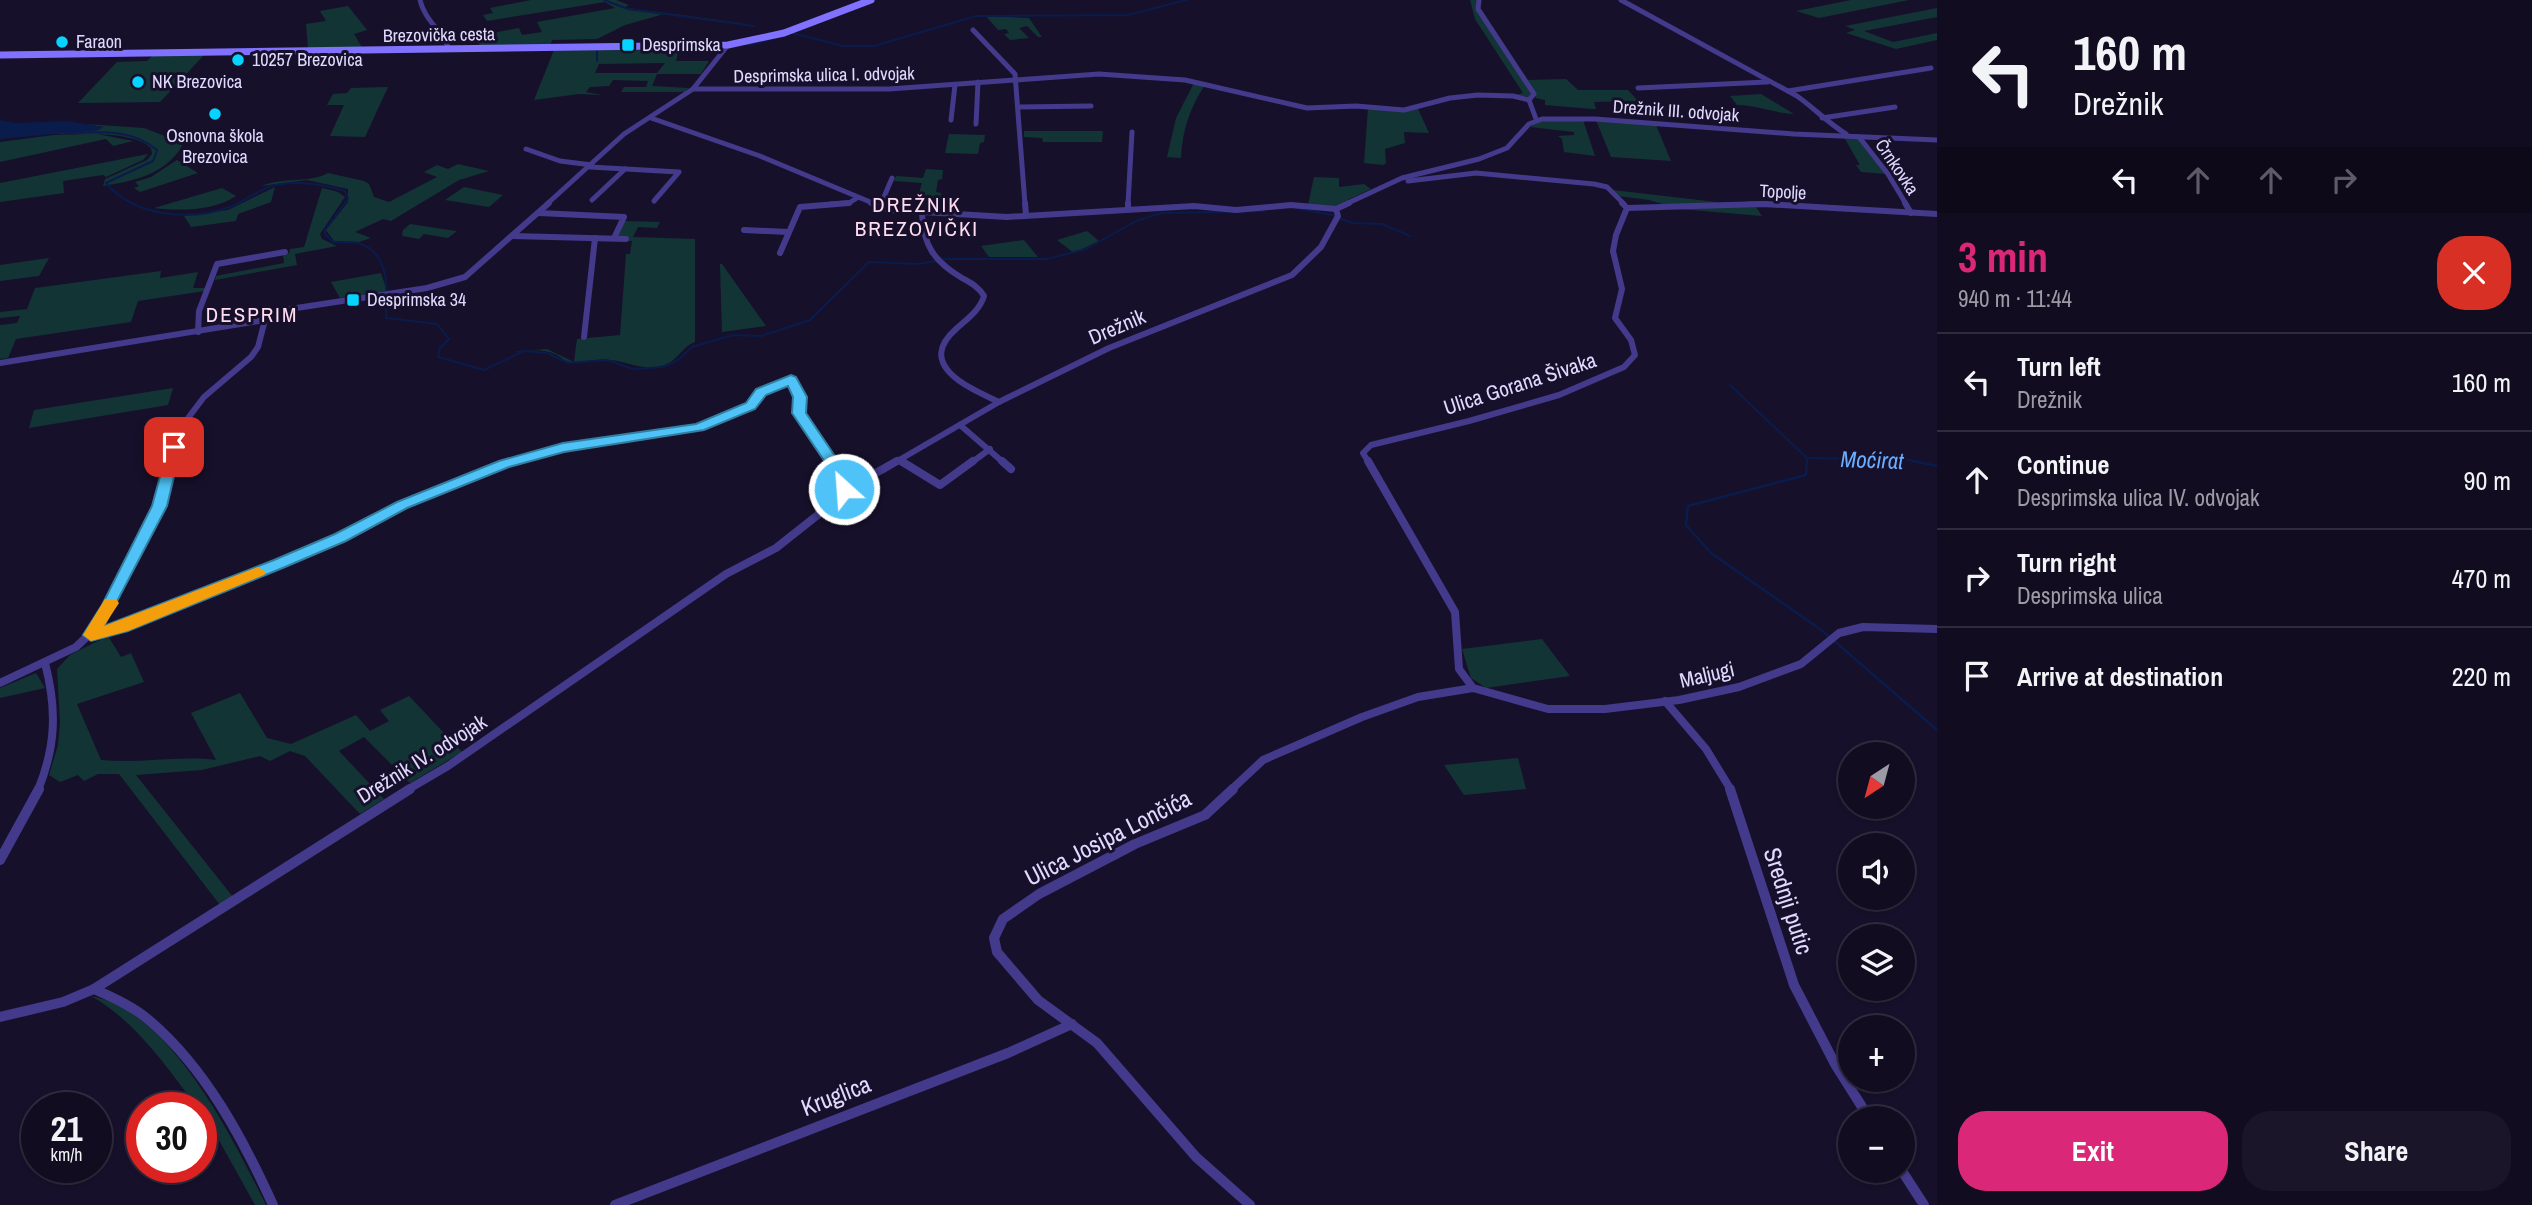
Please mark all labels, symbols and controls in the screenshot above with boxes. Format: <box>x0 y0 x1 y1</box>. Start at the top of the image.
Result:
text: 160 m <box>2073 19 2187 85</box>
street label: Brezovička cesta <box>383 21 495 48</box>
icon: left <box>1958 28 2049 119</box>
place label: Faraon <box>76 29 122 54</box>
place label: Desprimska <box>642 32 721 57</box>
marker: Faraon <box>54 34 70 50</box>
marker: Desprimska <box>620 37 636 53</box>
place label: 10257 Brezovica <box>252 47 363 72</box>
marker: 10257 Brezovica <box>230 52 246 68</box>
street label: Desprimska ulica I. odvojak <box>733 60 915 89</box>
place label: NK Brezovica <box>152 69 242 94</box>
marker: NK Brezovica <box>130 74 146 90</box>
text: Drežnik <box>2073 82 2163 125</box>
street label: Drežnik III. odvojak <box>1612 94 1741 127</box>
marker: Osnovna škola Brezovica <box>207 106 223 122</box>
place label: Osnovna škola Brezovica <box>166 123 264 169</box>
street label: Črnkovka <box>1870 134 1925 200</box>
icon: left <box>2106 161 2144 199</box>
icon: ahead <box>2179 161 2217 199</box>
icon: ahead <box>2252 161 2290 199</box>
icon: right <box>2325 161 2363 199</box>
street label: Topolje <box>1759 178 1807 205</box>
district label: DREŽNIK BREZOVIČKI <box>855 190 979 243</box>
text: 3 min <box>1958 229 2048 285</box>
button: close <box>2437 236 2511 310</box>
text: 940 m · 11:44 <box>1958 283 2072 314</box>
place label: Desprimska 34 <box>367 287 466 312</box>
marker: Desprimska 34 <box>345 292 361 308</box>
district label: DESPRIM <box>206 300 298 329</box>
street label: Drežnik <box>1084 301 1150 351</box>
street label: Ulica Gorana Šivaka <box>1440 345 1600 422</box>
text: Turn left <box>2017 349 2101 384</box>
icon: left <box>1958 363 1996 401</box>
text: 160 m <box>2452 365 2511 400</box>
text: Drežnik <box>2017 384 2082 415</box>
pin <box>144 417 204 477</box>
icon: arrive <box>155 428 193 466</box>
water label: Moćirat <box>1840 443 1905 476</box>
text: Continue <box>2017 447 2109 482</box>
position arrow <box>807 452 881 526</box>
icon: ahead <box>1958 461 1996 499</box>
text: 90 m <box>2464 463 2511 498</box>
text: Desprimska ulica IV. odvojak <box>2017 482 2260 513</box>
text: Turn right <box>2017 545 2116 580</box>
icon: right <box>1958 559 1996 597</box>
text: 470 m <box>2452 561 2511 596</box>
text: Desprimska ulica <box>2017 580 2163 611</box>
street label: Maljugi <box>1677 654 1737 695</box>
icon: arrive <box>1958 657 1996 695</box>
text: Arrive at destination <box>2017 659 2223 694</box>
text: 220 m <box>2452 659 2511 694</box>
street label: Drežnik IV. odvojak <box>351 707 492 810</box>
north arrow <box>1838 742 1914 819</box>
map controls <box>1838 742 1915 1183</box>
street label: Ulica Josipa Lončića <box>1019 781 1196 893</box>
button: sound <box>1838 833 1915 910</box>
street label: Srednji putic <box>1757 843 1821 958</box>
button: layers <box>1838 924 1915 1001</box>
button: + <box>1838 1015 1915 1092</box>
street label: Kruglica <box>796 1067 875 1123</box>
speed limit sign: 30 <box>126 1092 217 1183</box>
text: 21 <box>51 1105 82 1152</box>
button: − <box>1838 1106 1915 1183</box>
button: Exit <box>1958 1111 2228 1191</box>
button: Share <box>2242 1111 2511 1191</box>
text: km/h <box>51 1142 83 1167</box>

